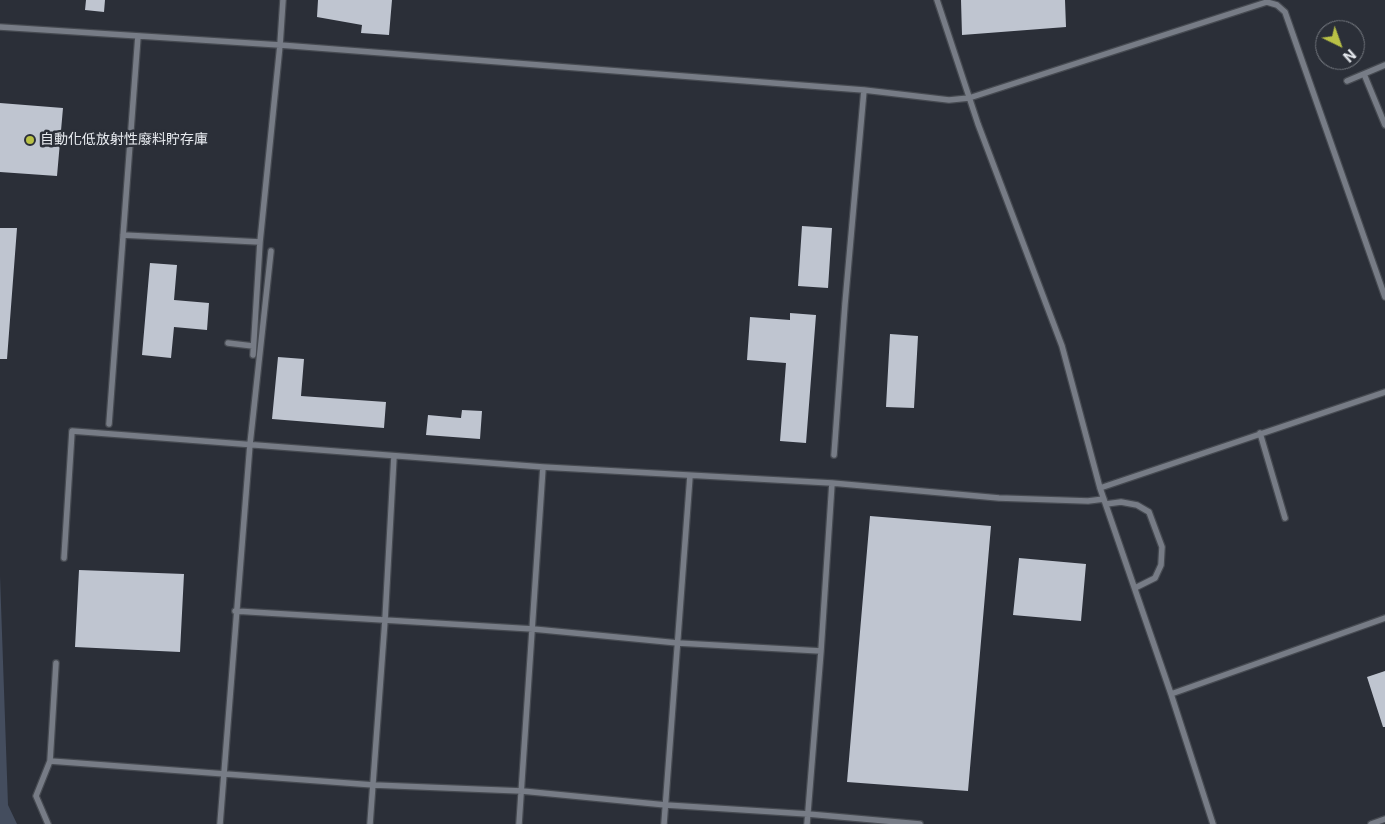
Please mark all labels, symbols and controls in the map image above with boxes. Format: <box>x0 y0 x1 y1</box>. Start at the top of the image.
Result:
north arrow <box>1315 20 1365 70</box>
text: N <box>1340 46 1359 66</box>
place label: 自動化低放射性廢料貯存庫 <box>40 132 208 148</box>
marker: 自動化低放射性廢料貯存庫 <box>24 134 36 146</box>

